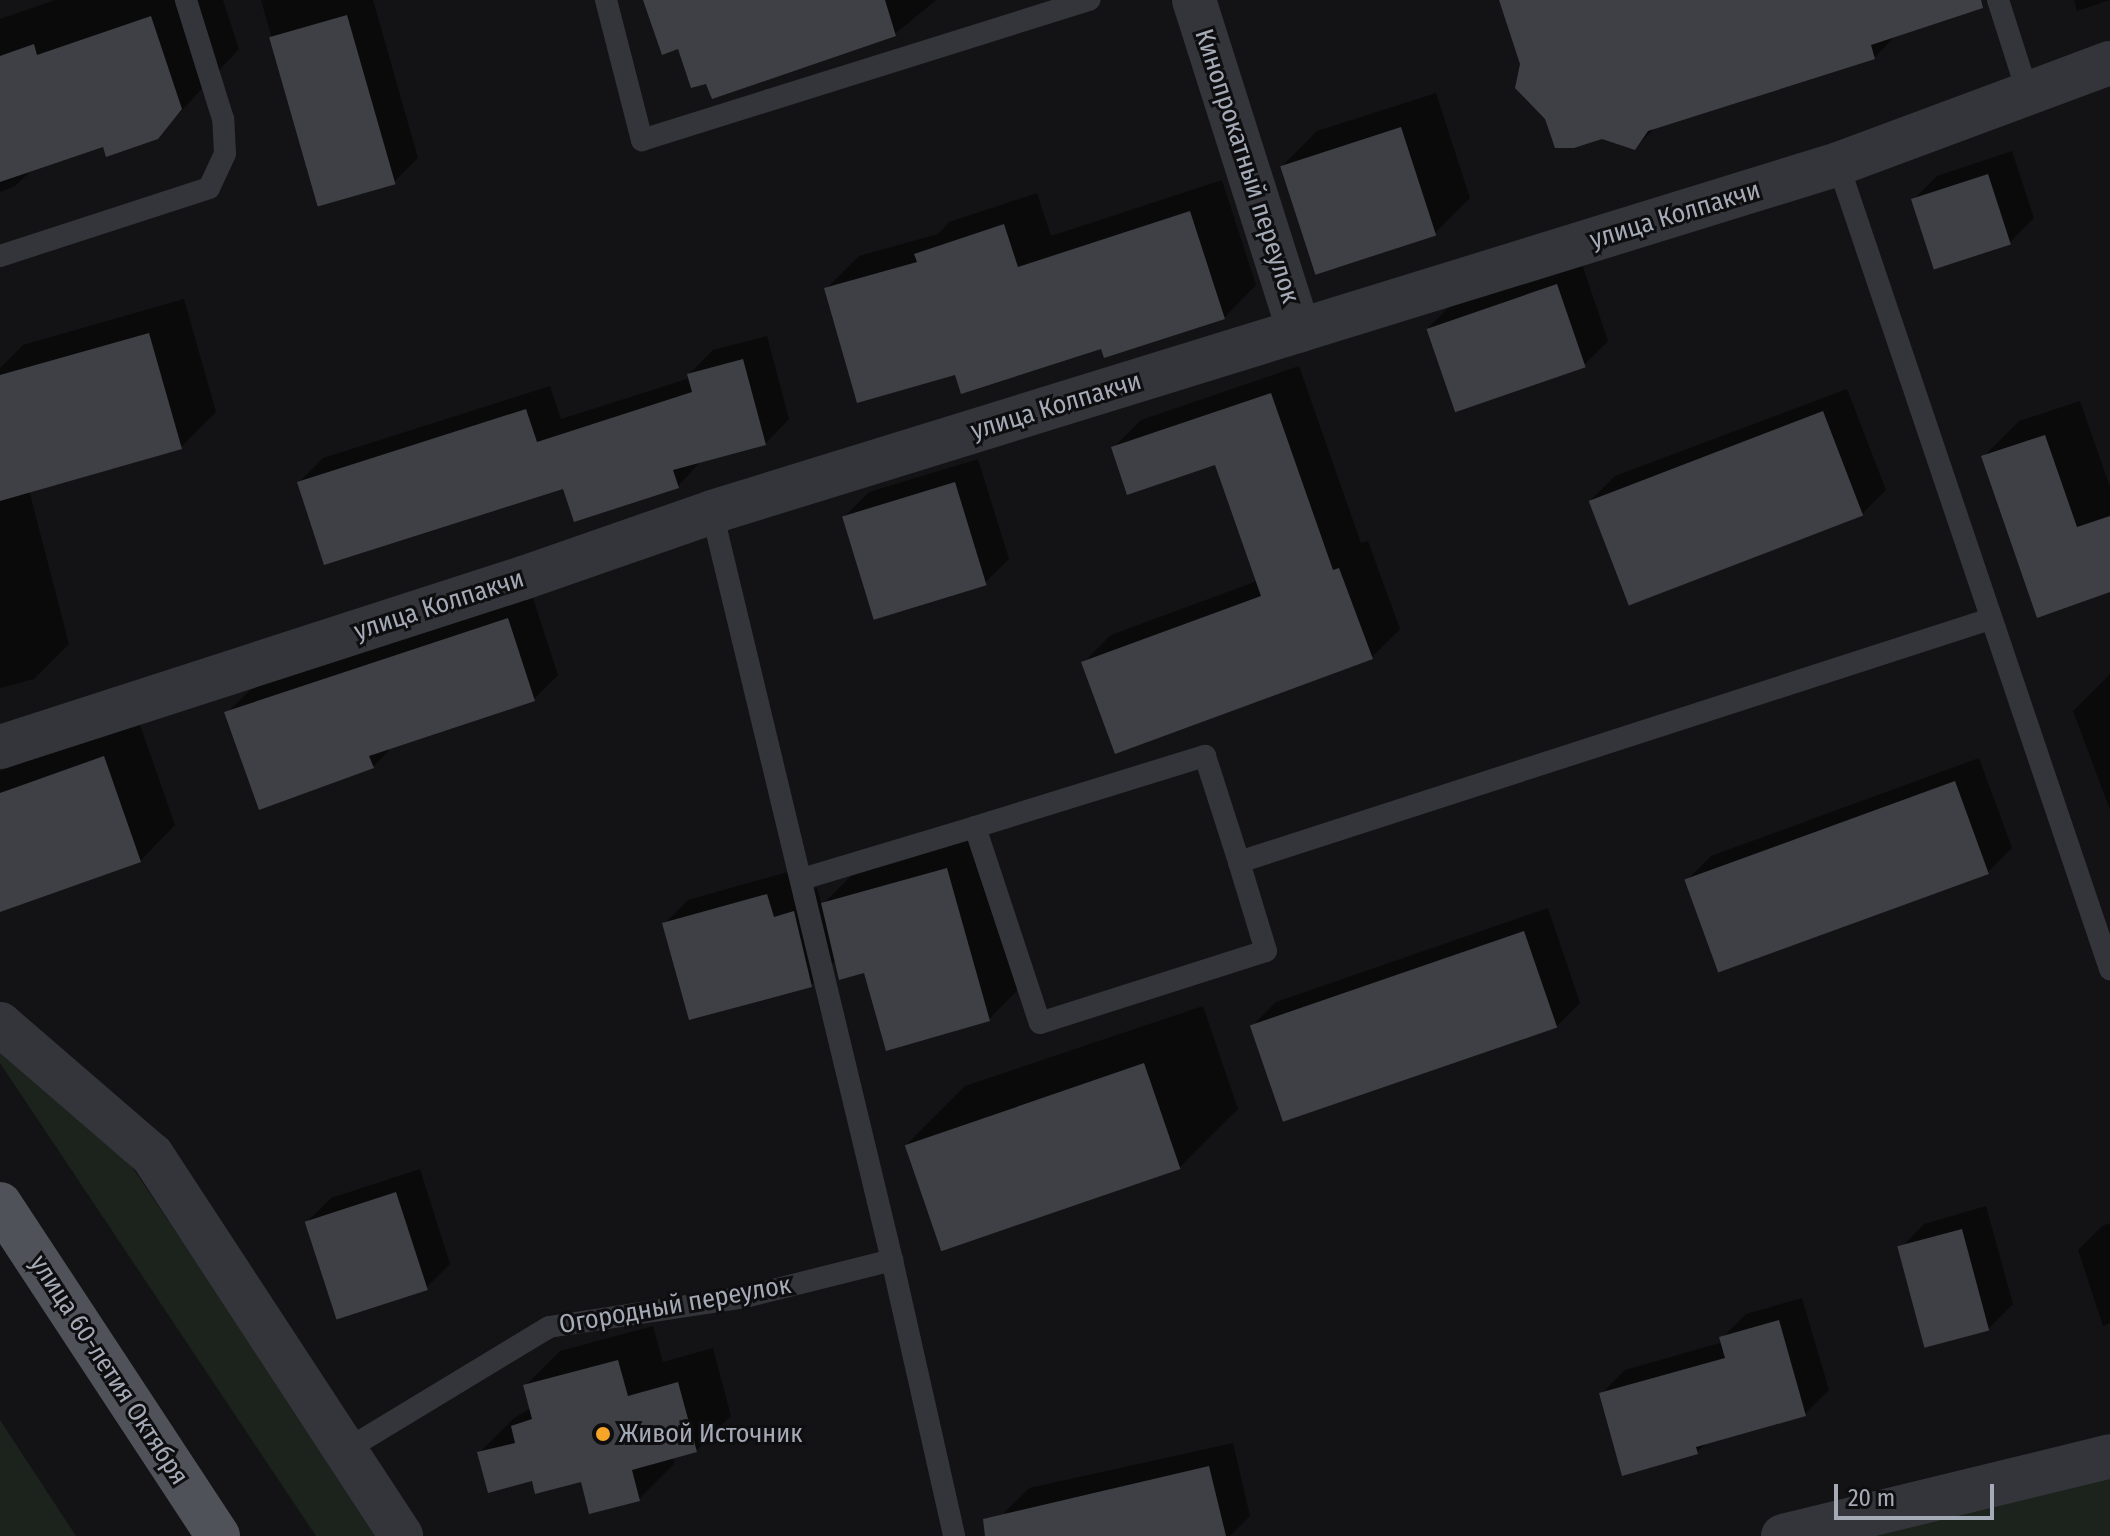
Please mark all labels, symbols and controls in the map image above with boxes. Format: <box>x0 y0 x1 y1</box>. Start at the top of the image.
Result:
street label: Кинопрокатный переулок <box>1188 25 1306 307</box>
street label: улица Колпакчи <box>1586 174 1764 256</box>
street label: улица Колпакчи <box>967 365 1145 447</box>
street label: улица Колпакчи <box>350 563 528 647</box>
street label: улица 60-летия Октября <box>23 1249 195 1491</box>
street label: Огородный переулок <box>557 1269 793 1341</box>
place label: Живой Источник <box>619 1418 802 1450</box>
marker: Живой Источник <box>594 1425 612 1443</box>
scale bar <box>1838 1468 1998 1518</box>
text: 20 m <box>1848 1484 1895 1512</box>

